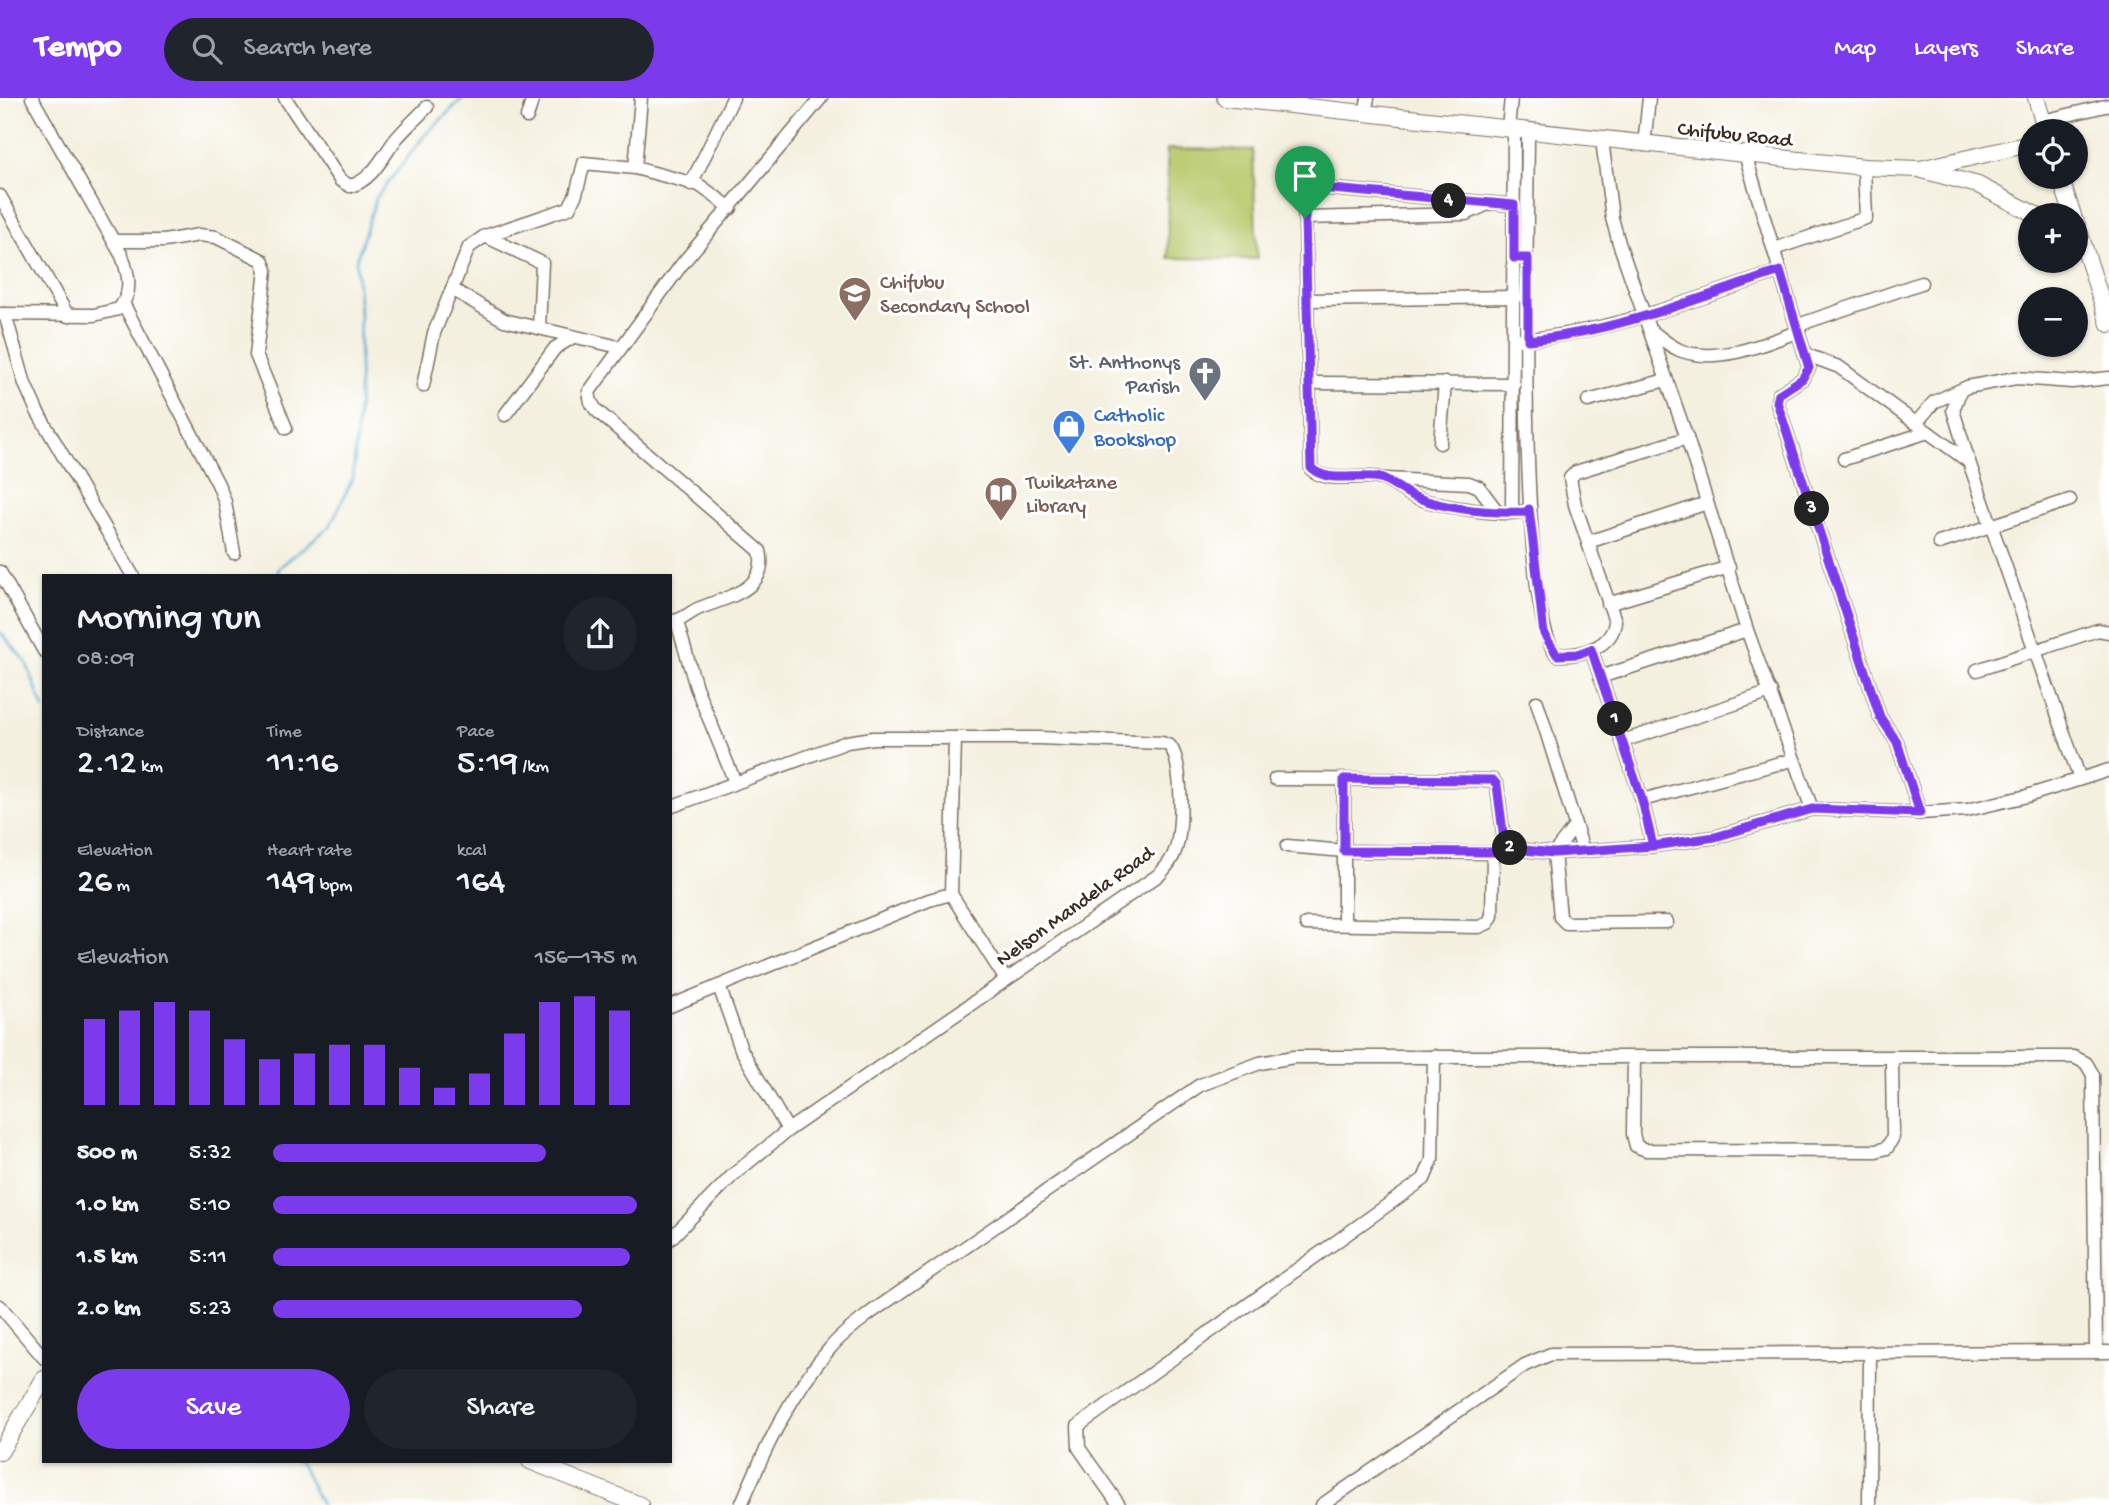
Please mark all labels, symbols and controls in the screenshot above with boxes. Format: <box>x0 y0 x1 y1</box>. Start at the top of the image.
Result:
search box <box>164 18 654 81</box>
text: Tempo <box>35 30 122 68</box>
icon: search <box>188 30 226 68</box>
text: Search here <box>244 34 372 65</box>
text: Map <box>1834 35 1876 64</box>
text: Layers <box>1914 35 1978 64</box>
text: Share <box>2016 35 2074 64</box>
street label: Chifubu Road <box>1676 118 1795 155</box>
map controls <box>2018 119 2088 357</box>
button: locate <box>2018 119 2088 189</box>
pin <box>1275 146 1335 218</box>
icon: arrive <box>1286 157 1324 195</box>
pin: 4 <box>1432 184 1466 218</box>
text: 4 <box>1444 189 1453 212</box>
button: + <box>2018 203 2088 273</box>
place label: Chifubu Secondary School <box>880 272 1030 321</box>
school or university icon: Chifubu Secondary School <box>836 274 874 323</box>
button: − <box>2018 287 2088 357</box>
place label: St. Anthonys Parish <box>1069 352 1181 401</box>
church icon: St. Anthonys Parish <box>1186 354 1224 403</box>
place label: Catholic Bookshop <box>1093 405 1177 454</box>
shop icon: Catholic Bookshop <box>1050 407 1088 456</box>
place label: Twikatane Library <box>1025 472 1118 521</box>
library icon: Twikatane Library <box>982 474 1020 523</box>
pin: 3 <box>1794 492 1829 526</box>
text: 3 <box>1807 497 1816 520</box>
button: share <box>563 597 637 671</box>
text: Morning run <box>77 598 261 642</box>
text: 08:09 <box>77 646 134 673</box>
pin: 1 <box>1598 702 1632 736</box>
text: 1 <box>1611 707 1618 730</box>
text: Distance <box>77 721 144 744</box>
text: Time <box>267 721 302 744</box>
text: Pace <box>457 721 494 744</box>
text: 2.12 <box>77 744 136 785</box>
text: 11:16 <box>267 744 338 785</box>
text: 5:19 <box>457 744 518 785</box>
text: km <box>136 756 163 779</box>
text: /km <box>518 756 549 779</box>
pin: 2 <box>1492 830 1528 866</box>
text: 2 <box>1505 836 1514 859</box>
text: Elevation <box>77 840 153 863</box>
text: Heart rate <box>267 840 352 863</box>
text: kcal <box>457 840 487 863</box>
street label: Nelson Mandela Road <box>992 841 1161 974</box>
text: 26 <box>77 863 112 904</box>
text: 149 <box>267 863 315 904</box>
text: 164 <box>457 863 505 904</box>
text: m <box>112 875 130 898</box>
text: bpm <box>315 875 353 898</box>
text: Elevation <box>77 945 168 972</box>
text: 156–175 m <box>535 945 637 972</box>
text: 500 m <box>77 1140 137 1167</box>
text: 5:32 <box>189 1140 232 1167</box>
text: 1.0 km <box>77 1192 139 1219</box>
text: 5:10 <box>189 1192 231 1219</box>
text: 1.5 km <box>77 1244 138 1271</box>
text: 5:11 <box>189 1244 227 1271</box>
text: 2.0 km <box>77 1296 141 1323</box>
text: 5:23 <box>189 1296 232 1323</box>
button: Save <box>77 1369 350 1449</box>
button: Share <box>364 1369 637 1449</box>

